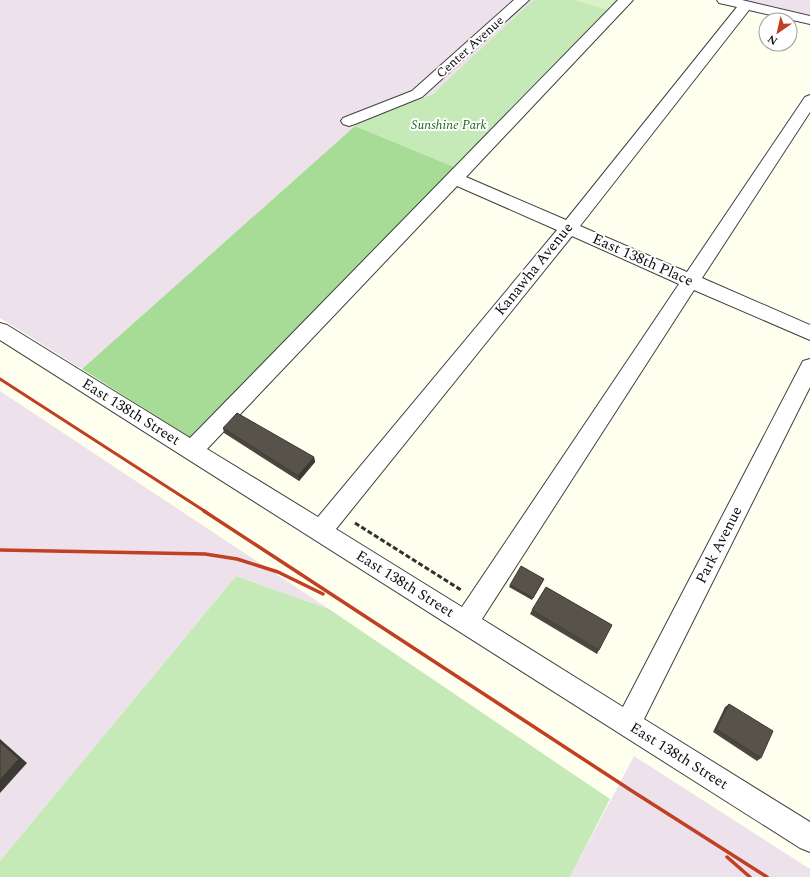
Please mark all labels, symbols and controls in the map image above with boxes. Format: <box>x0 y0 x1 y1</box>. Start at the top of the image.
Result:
street label: Center Avenue <box>432 11 508 83</box>
north arrow <box>758 12 798 52</box>
text: N <box>764 30 781 49</box>
park label: Sunshine Park <box>411 115 487 135</box>
street label: Kanawha Avenue <box>489 217 579 321</box>
street label: East 138th Place <box>589 227 697 293</box>
street label: East 138th Street <box>77 373 185 451</box>
street label: Park Avenue <box>690 502 748 588</box>
street label: East 138th Street <box>351 545 459 623</box>
street label: East 138th Street <box>625 717 733 795</box>

